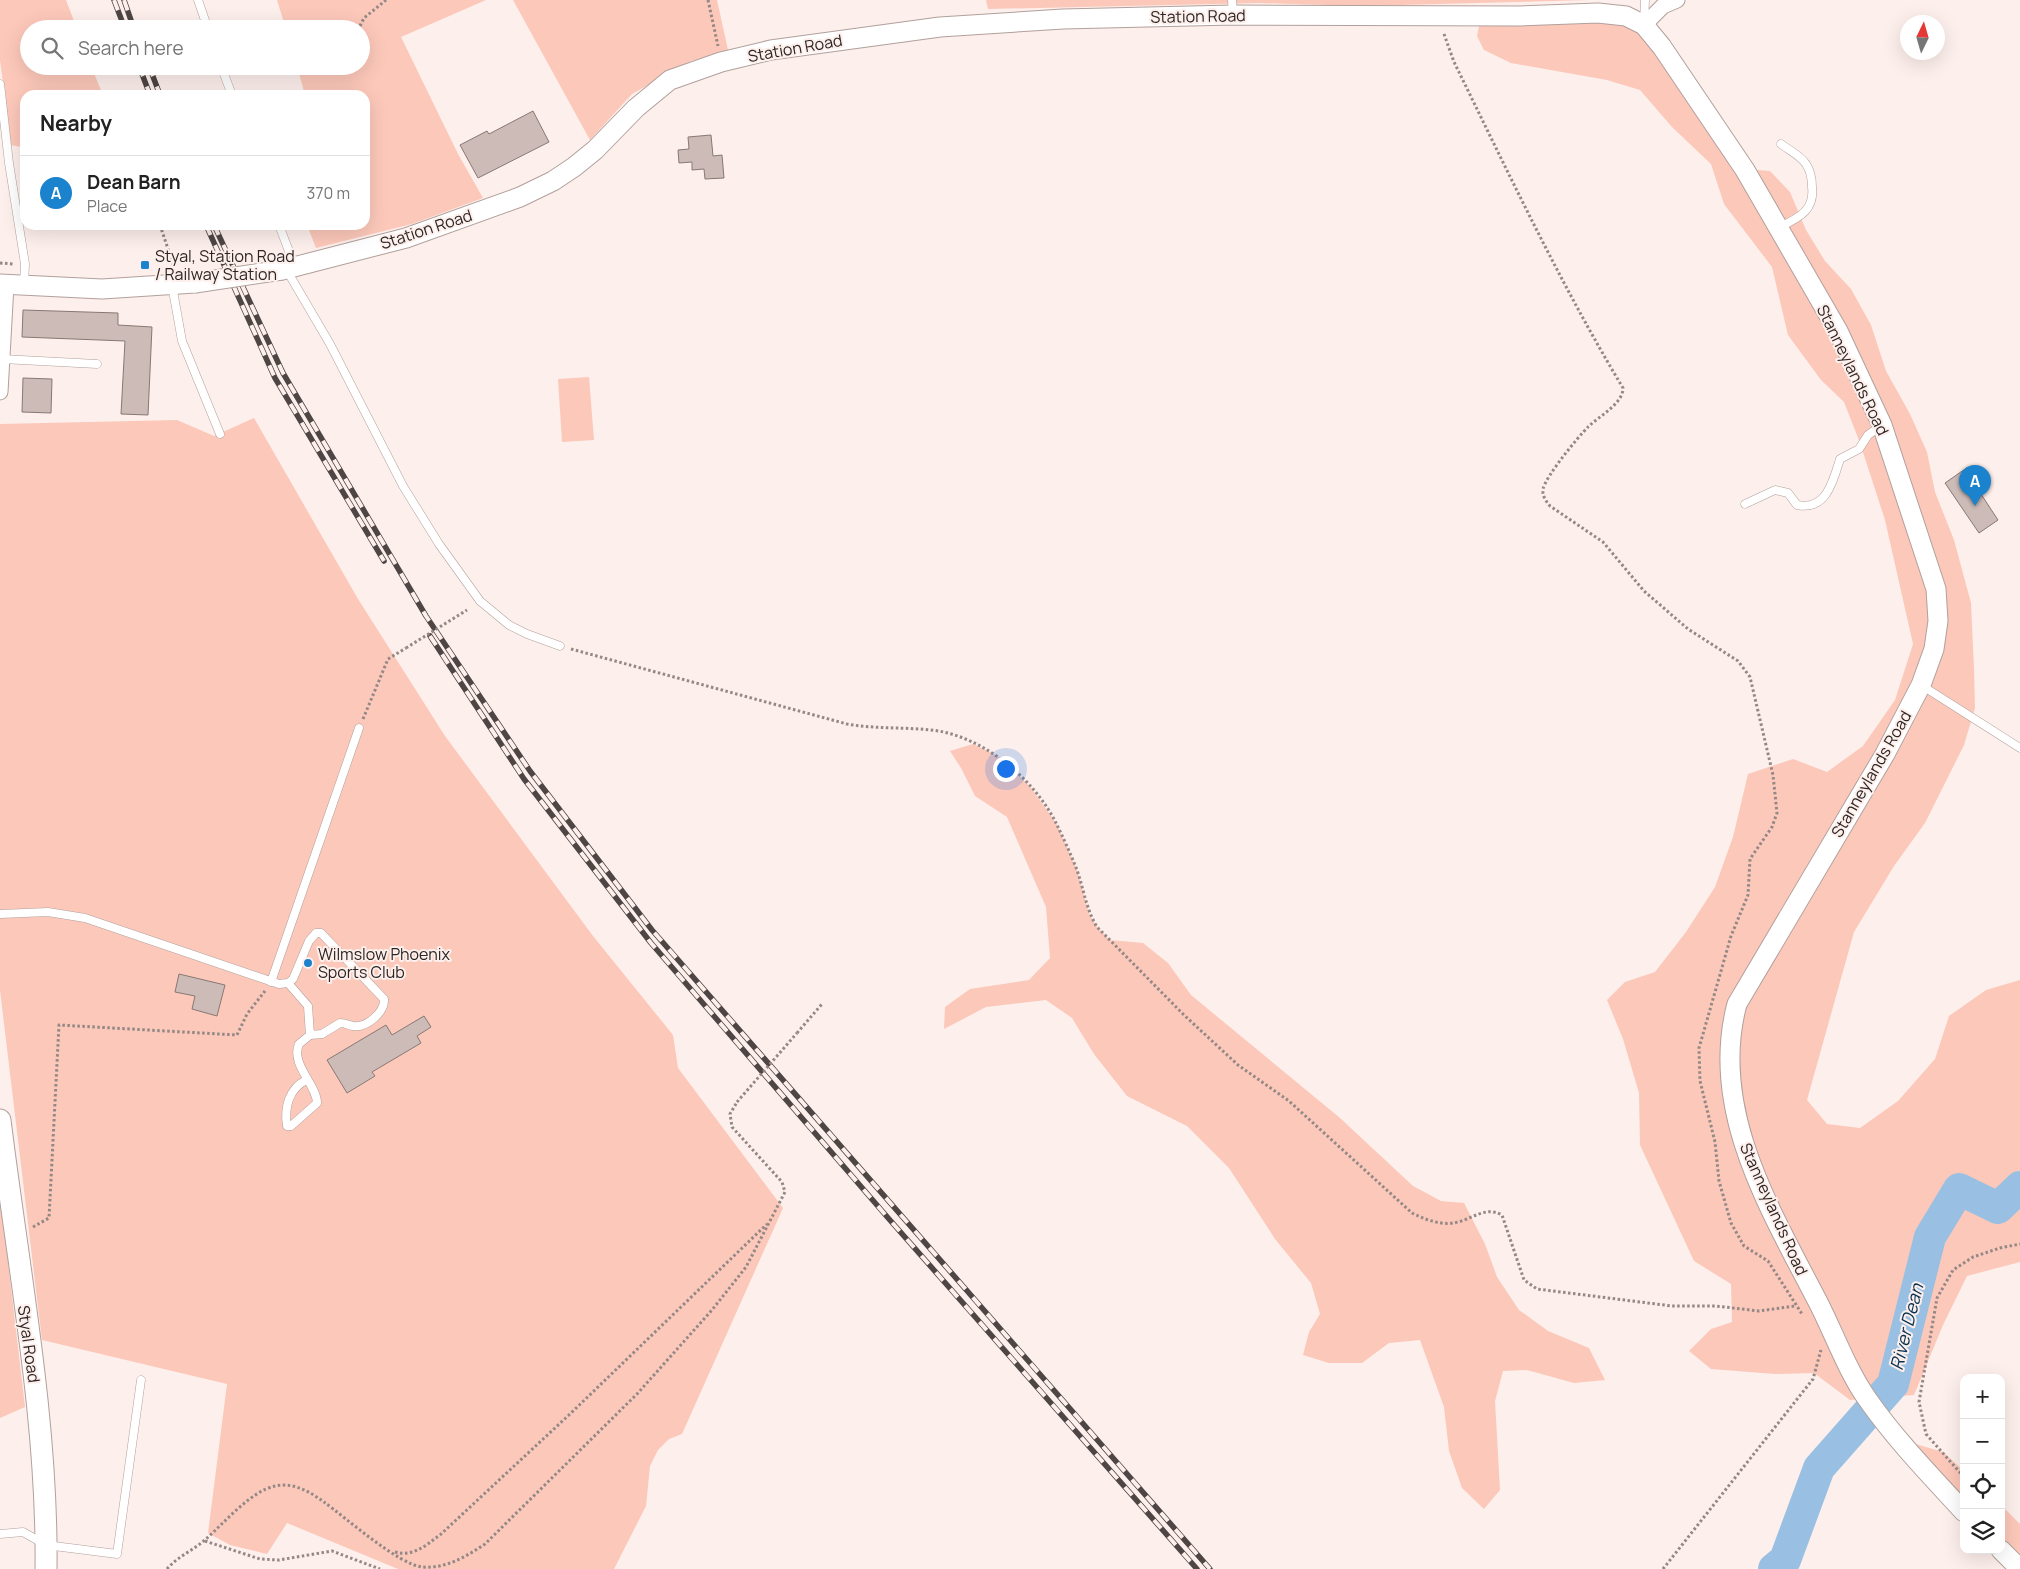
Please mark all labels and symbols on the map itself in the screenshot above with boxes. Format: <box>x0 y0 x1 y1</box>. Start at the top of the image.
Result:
street label: Station Road <box>1150 4 1246 28</box>
north arrow <box>1900 15 1945 60</box>
street label: Station Road <box>746 29 844 67</box>
street label: Station Road <box>377 204 475 254</box>
place label: Styal, Station Road / Railway Station <box>155 245 295 285</box>
marker: Styal, Station Road / Railway Station <box>139 259 151 271</box>
street label: Stanneylands Road <box>1812 301 1894 439</box>
pin: A <box>1959 465 1991 506</box>
street label: Stanneylands Road <box>1826 707 1916 841</box>
your location <box>993 756 1019 782</box>
place label: Wilmslow Phoenix Sports Club <box>318 943 450 983</box>
marker: Wilmslow Phoenix Sports Club <box>302 957 314 969</box>
street label: Stanneylands Road <box>1735 1139 1813 1279</box>
water label: River Dean <box>1884 1280 1929 1372</box>
street label: Styal Road <box>13 1304 45 1384</box>

